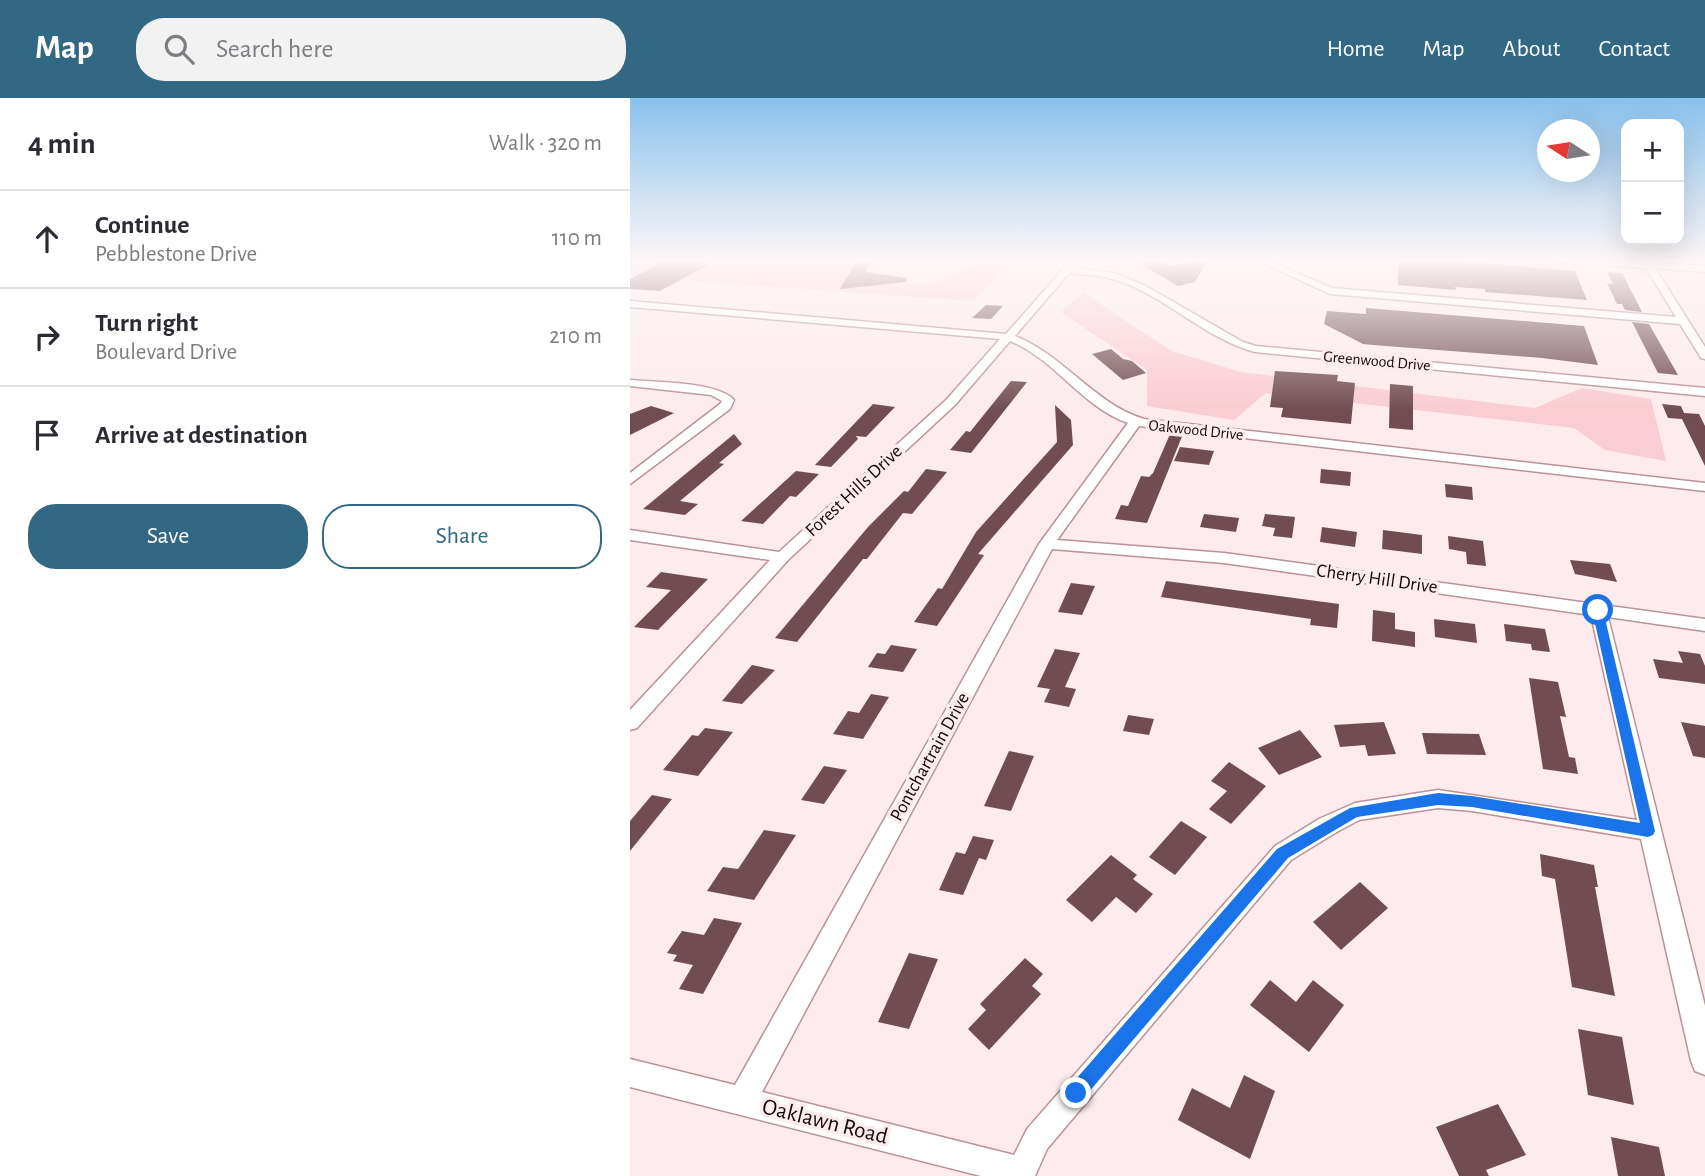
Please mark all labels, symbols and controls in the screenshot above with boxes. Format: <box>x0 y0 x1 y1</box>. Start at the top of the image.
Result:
search box <box>136 18 626 81</box>
icon: search <box>160 30 198 68</box>
text: Map <box>35 32 94 65</box>
text: Search here <box>216 36 334 62</box>
text: Home <box>1327 37 1385 61</box>
text: Map <box>1423 37 1465 61</box>
text: About <box>1503 37 1560 61</box>
text: Contact <box>1598 37 1670 61</box>
north arrow <box>1537 119 1600 182</box>
map controls <box>1621 119 1684 245</box>
button: + <box>1621 119 1684 182</box>
text: 4 min <box>28 129 96 159</box>
text: Walk · 320 m <box>489 132 602 155</box>
button: − <box>1621 182 1684 245</box>
text: Continue <box>95 212 190 238</box>
icon: ahead <box>28 220 66 258</box>
text: 110 m <box>552 227 602 250</box>
text: Pebblestone Drive <box>95 243 257 266</box>
text: Turn right <box>95 310 198 336</box>
icon: right <box>28 318 66 356</box>
text: 210 m <box>549 325 602 348</box>
text: Boulevard Drive <box>95 341 237 364</box>
street label: Greenwood Drive <box>1323 348 1431 374</box>
icon: arrive <box>28 416 66 454</box>
street label: Oakwood Drive <box>1148 417 1244 443</box>
text: Arrive at destination <box>95 422 308 448</box>
street label: Forest Hills Drive <box>802 442 906 540</box>
button: Save <box>28 504 308 569</box>
button: Share <box>322 504 602 569</box>
street label: Cherry Hill Drive <box>1315 561 1439 597</box>
route start <box>1582 594 1613 625</box>
street label: Pontchartrain Drive <box>887 690 973 824</box>
route end <box>1060 1077 1091 1108</box>
street label: Oaklawn Road <box>760 1095 890 1149</box>

